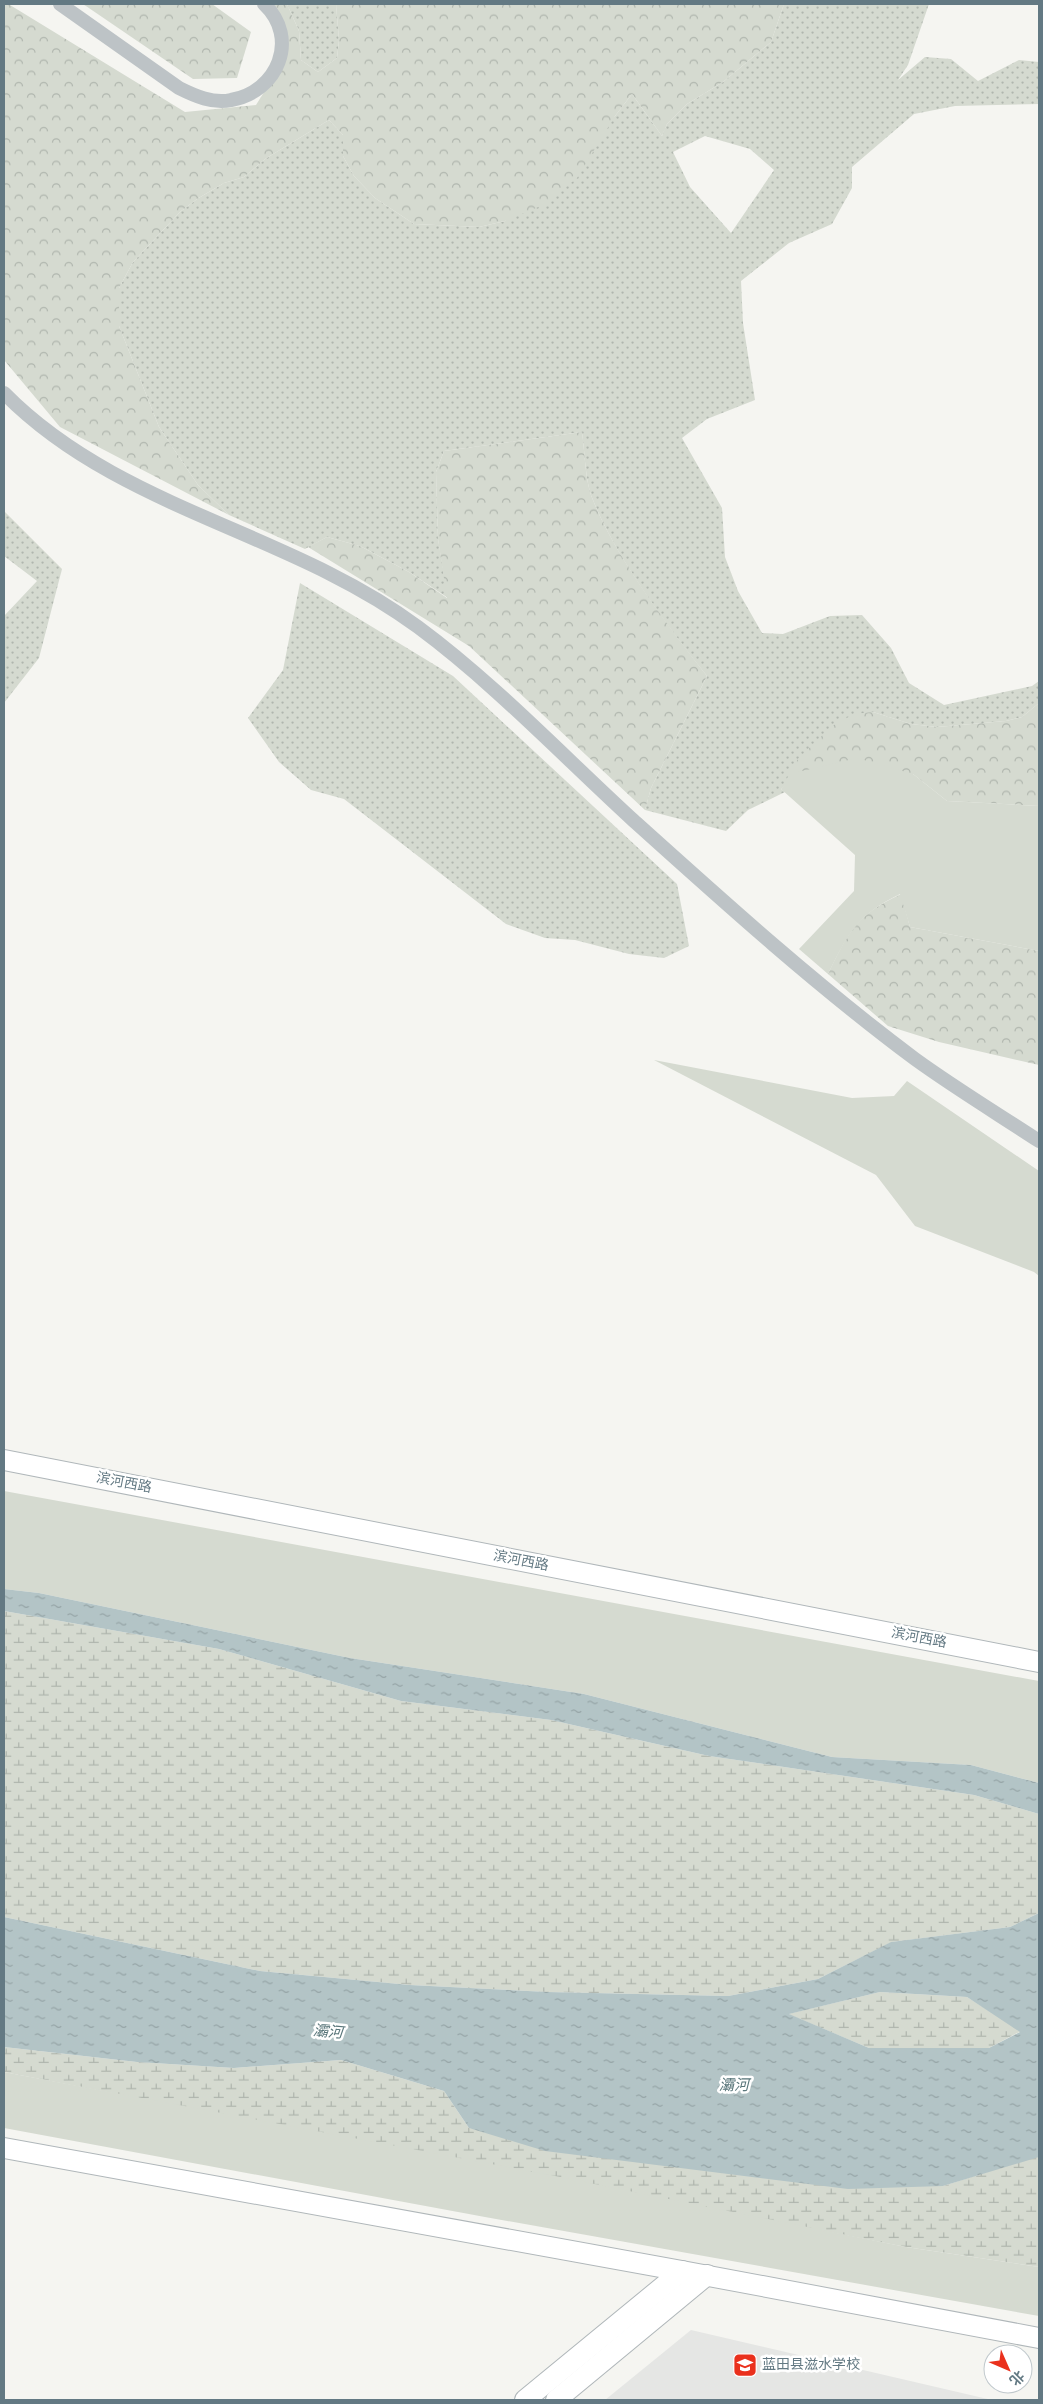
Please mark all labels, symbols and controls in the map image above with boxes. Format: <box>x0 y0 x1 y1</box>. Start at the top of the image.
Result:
street label: 滨河西路 <box>95 1468 153 1498</box>
street label: 滨河西路 <box>492 1546 550 1576</box>
street label: 滨河西路 <box>890 1623 948 1653</box>
water label: 灞河 <box>312 2020 347 2044</box>
water label: 灞河 <box>719 2075 752 2096</box>
north arrow <box>983 2344 1033 2394</box>
school or university icon: 蓝田县滋水学校 <box>732 2352 758 2378</box>
place label: 蓝田县滋水学校 <box>762 2355 860 2375</box>
text: 北 <box>1004 2365 1029 2390</box>

